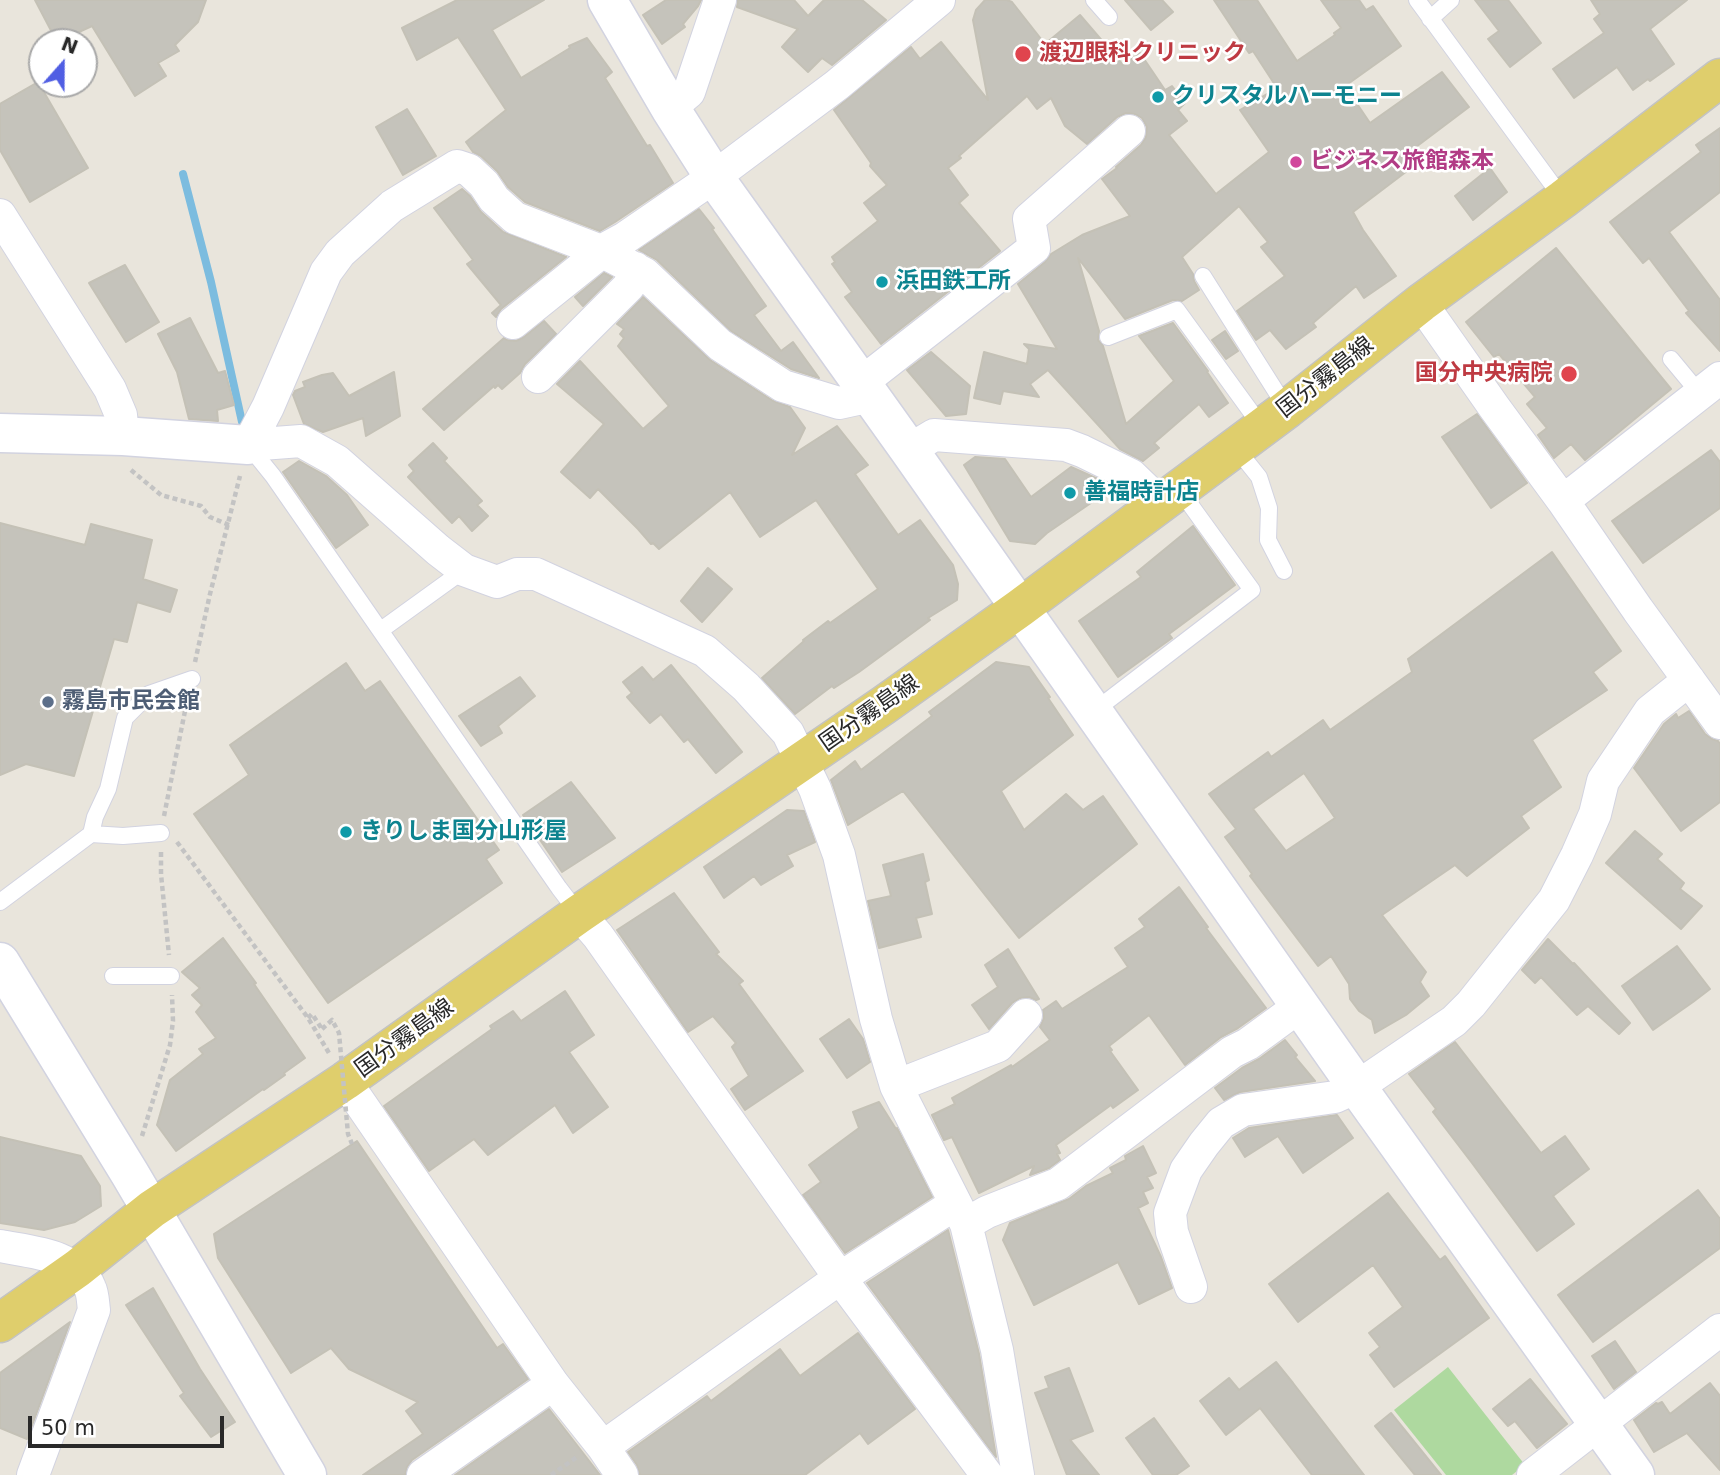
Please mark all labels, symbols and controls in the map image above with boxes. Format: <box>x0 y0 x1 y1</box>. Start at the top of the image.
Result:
north arrow <box>28 28 98 98</box>
text: N <box>58 32 81 58</box>
place label: 渡辺眼科クリニック <box>1039 40 1246 68</box>
marker: 渡辺眼科クリニック <box>1013 44 1033 64</box>
place label: クリスタルハーモニー <box>1172 83 1402 111</box>
marker: クリスタルハーモニー <box>1150 89 1166 105</box>
place label: ビジネス旅館森本 <box>1310 148 1494 176</box>
marker: ビジネス旅館森本 <box>1288 154 1304 170</box>
place label: 浜田鉄工所 <box>896 268 1011 296</box>
marker: 浜田鉄工所 <box>874 274 890 290</box>
street label: 国分霧島線 <box>1272 332 1380 424</box>
place label: 国分中央病院 <box>1415 360 1553 388</box>
marker: 国分中央病院 <box>1559 364 1579 384</box>
place label: 善福時計店 <box>1084 479 1199 507</box>
marker: 善福時計店 <box>1062 485 1078 501</box>
street label: 国分霧島線 <box>815 670 925 758</box>
place label: 霧島市民会館 <box>62 688 200 716</box>
marker: 霧島市民会館 <box>40 694 56 710</box>
place label: きりしま国分山形屋 <box>360 818 567 846</box>
marker: きりしま国分山形屋 <box>338 824 354 840</box>
street label: 国分霧島線 <box>350 994 460 1084</box>
scale bar <box>32 1402 228 1446</box>
text: 50 m <box>41 1416 95 1440</box>

